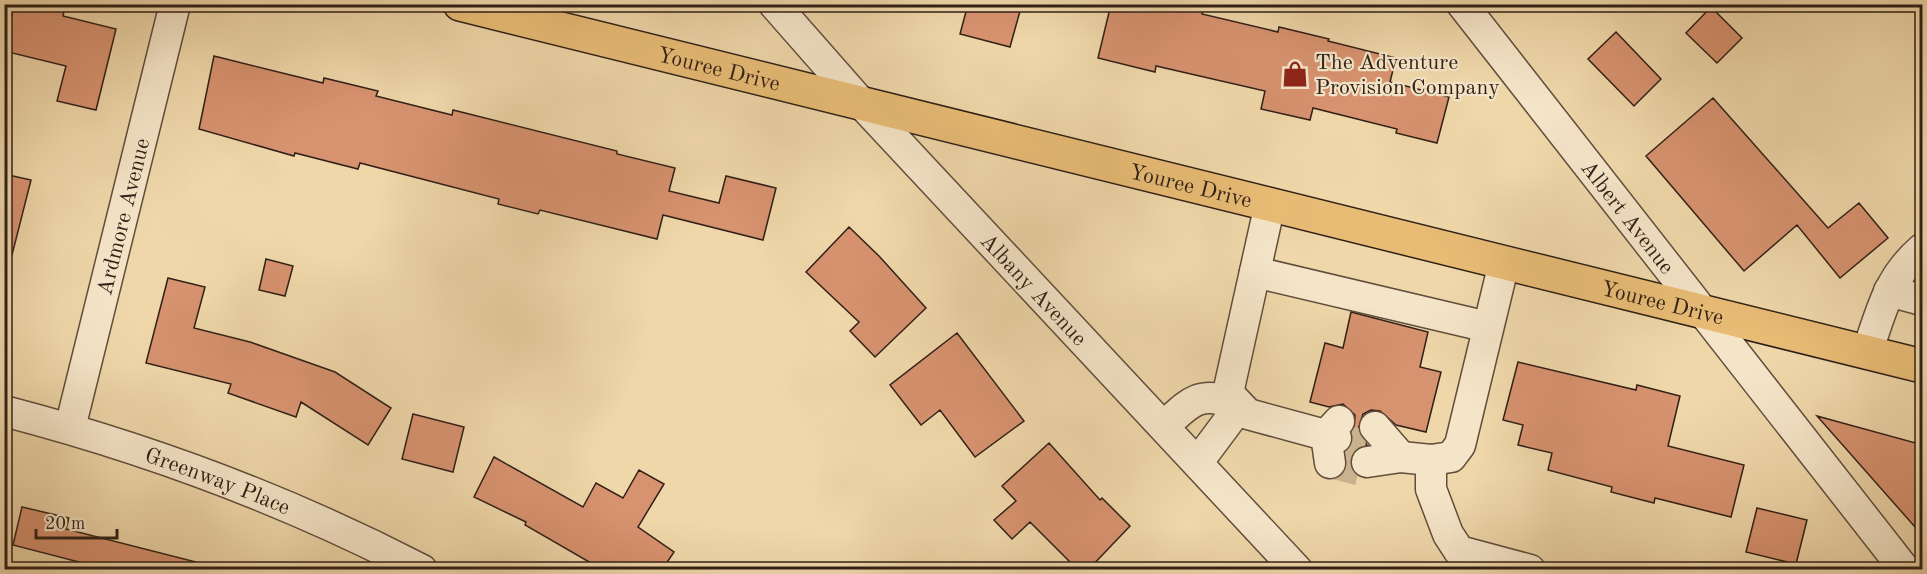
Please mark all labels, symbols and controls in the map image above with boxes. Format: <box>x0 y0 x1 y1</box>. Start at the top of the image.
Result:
street label: Youree Drive <box>655 44 782 96</box>
place label: The Adventure Provision Company <box>1315 52 1500 99</box>
shop icon: The Adventure Provision Company <box>1280 59 1310 89</box>
street label: Ardmore Avenue <box>94 136 154 298</box>
street label: Albert Avenue <box>1576 157 1678 279</box>
street label: Youree Drive <box>1127 161 1254 213</box>
street label: Albany Avenue <box>976 230 1090 351</box>
street label: Youree Drive <box>1599 278 1726 329</box>
street label: Greenway Place <box>142 445 293 520</box>
scale bar <box>36 502 117 540</box>
text: 20 m <box>45 515 85 533</box>

